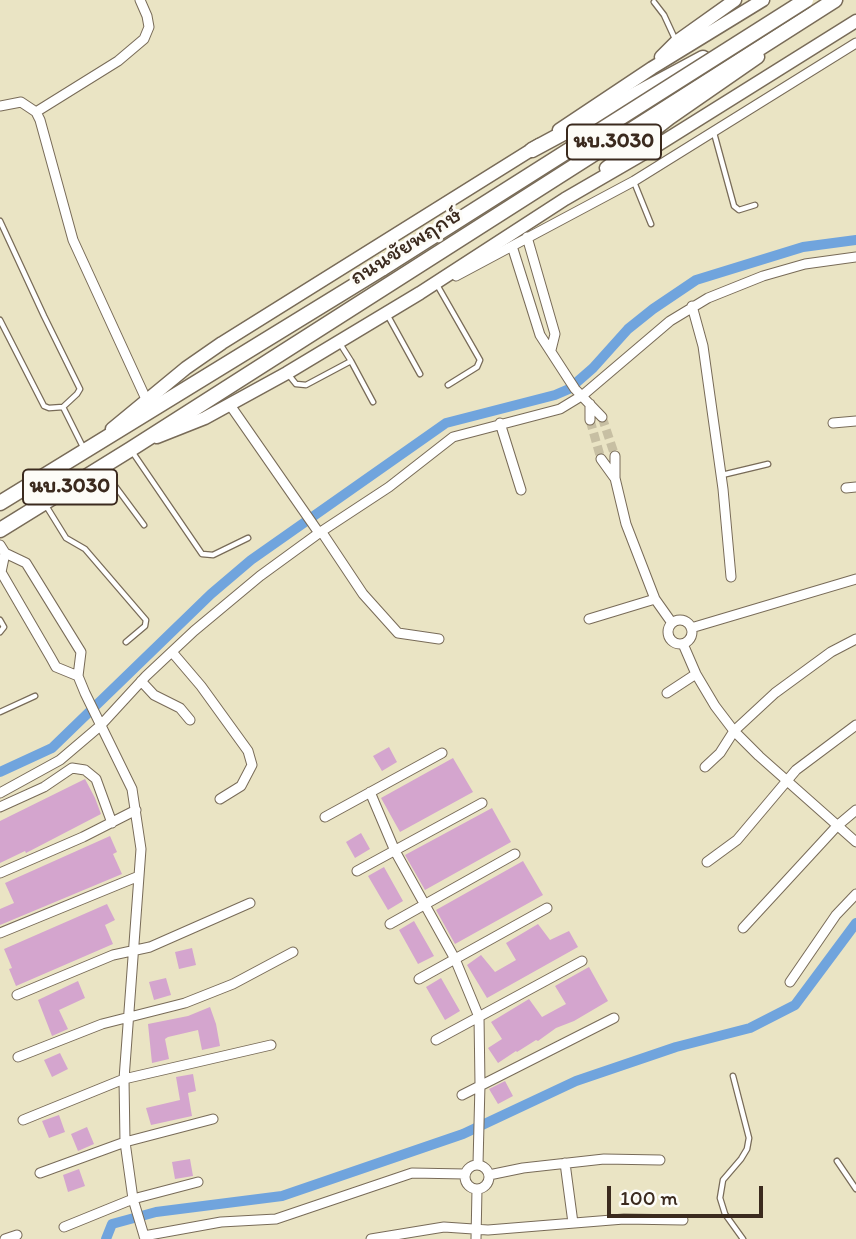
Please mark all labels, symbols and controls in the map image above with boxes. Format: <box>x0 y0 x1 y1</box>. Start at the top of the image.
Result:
road number: นบ.3030 <box>567 124 661 160</box>
street label: ถนนชัยพฤกษ์ <box>345 202 467 292</box>
road number: นบ.3030 <box>23 470 117 504</box>
scale bar <box>611 1172 767 1216</box>
text: 100 m <box>620 1185 678 1210</box>

